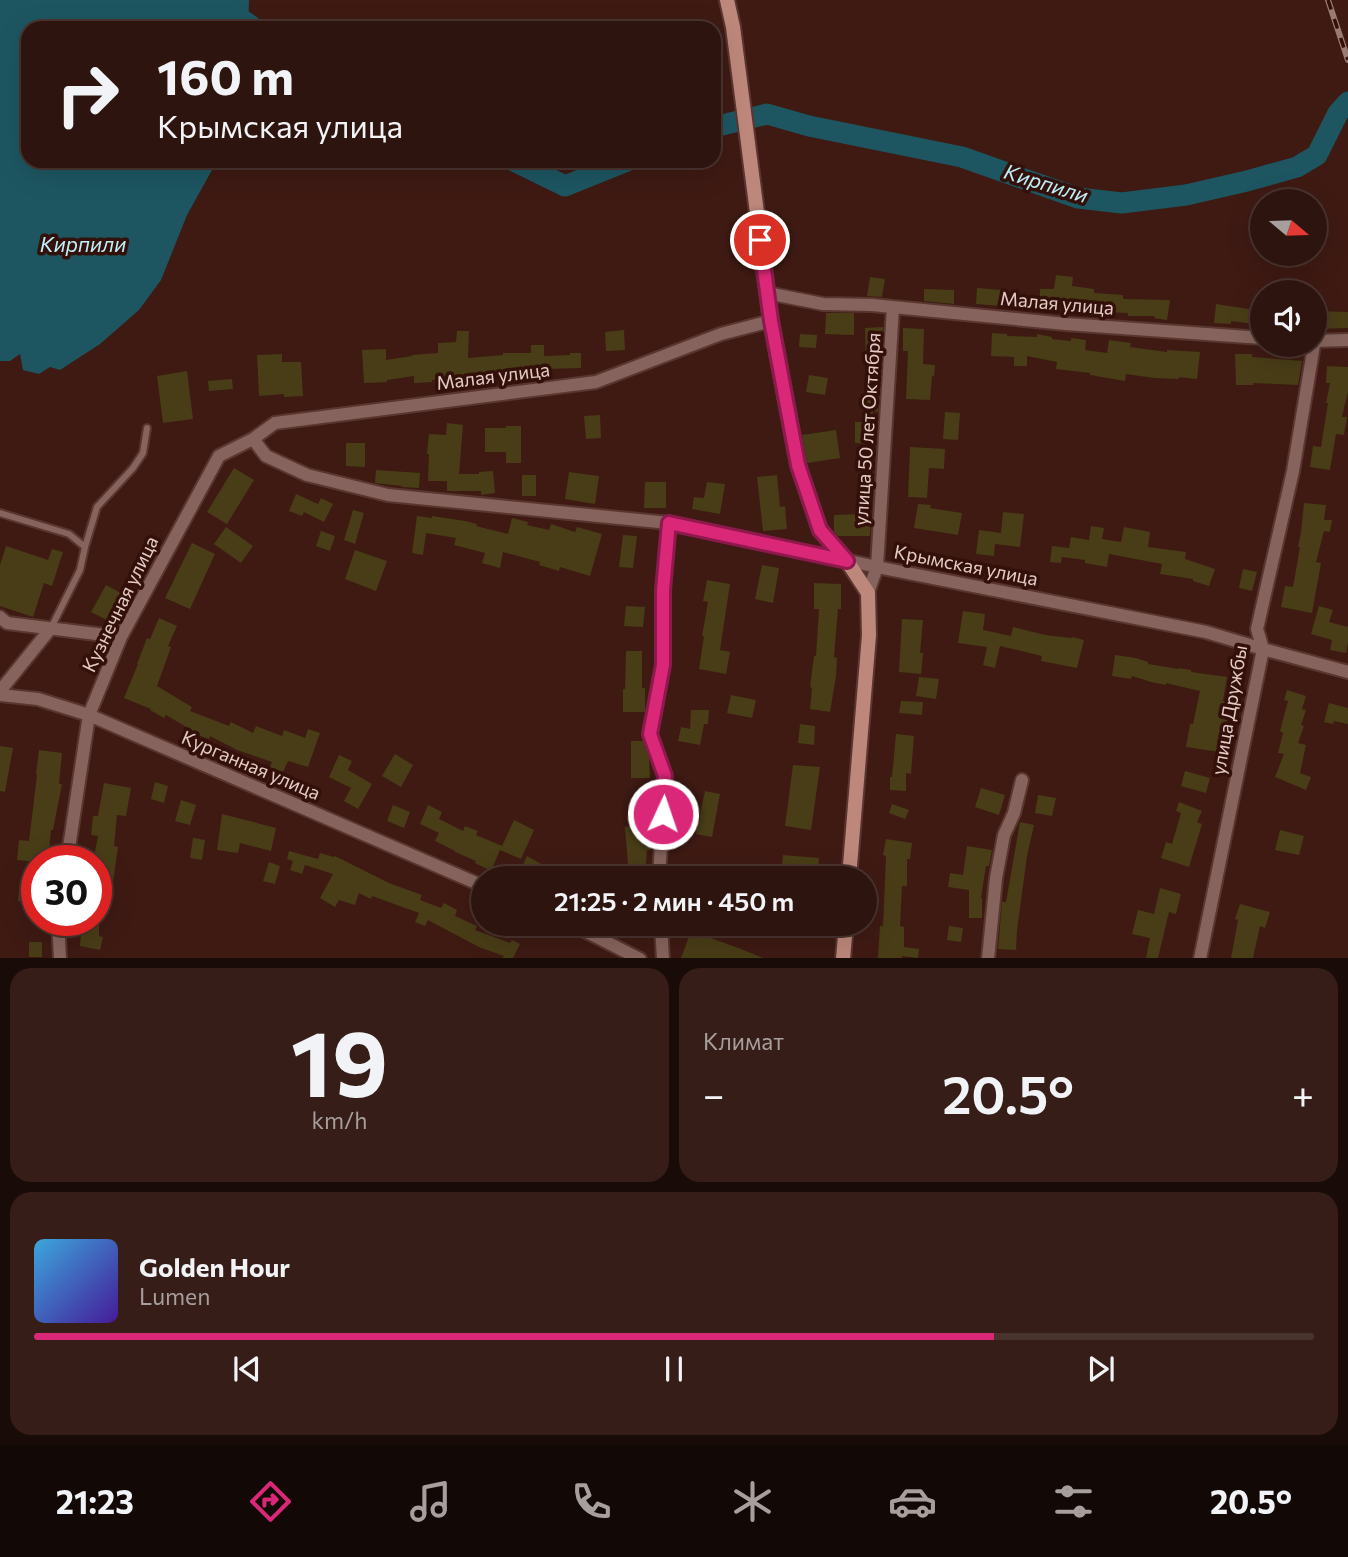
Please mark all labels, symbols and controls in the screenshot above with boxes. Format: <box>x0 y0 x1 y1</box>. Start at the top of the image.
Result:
text: 160 m <box>157 45 294 105</box>
icon: right <box>42 49 133 140</box>
text: Крымская улица <box>157 105 403 145</box>
water label: Кирпили <box>1001 158 1091 207</box>
north arrow <box>1250 189 1326 266</box>
map controls <box>1250 189 1327 357</box>
pin <box>730 210 790 270</box>
icon: arrive <box>741 221 779 259</box>
water label: Кирпили <box>40 231 126 256</box>
button: sound <box>1250 280 1327 357</box>
street label: Малая улица <box>999 286 1115 319</box>
street label: улица 50 лет Октября <box>848 332 885 526</box>
street label: Малая улица <box>435 357 551 394</box>
street label: Кузнечная улица <box>77 532 162 675</box>
street label: Крымская улица <box>892 539 1040 590</box>
street label: улица Дружбы <box>1206 643 1251 777</box>
street label: Курганная улица <box>178 725 324 804</box>
position arrow <box>626 777 700 851</box>
speed limit sign: 30 <box>21 845 112 936</box>
text: 21:25 · 2 мин · 450 m <box>554 885 794 916</box>
text: 19 <box>291 1004 388 1116</box>
text: Климат <box>703 1027 784 1055</box>
text: 20.5° <box>942 1061 1074 1125</box>
text: − <box>703 1070 725 1117</box>
text: + <box>1292 1070 1314 1117</box>
text: km/h <box>312 1106 367 1134</box>
text: Golden Hour <box>139 1251 290 1282</box>
text: Lumen <box>139 1282 210 1310</box>
icon: previous <box>228 1350 266 1388</box>
icon: pause <box>655 1350 693 1388</box>
icon: next <box>1082 1350 1120 1388</box>
icon: directions <box>246 1477 295 1526</box>
icon: music <box>406 1477 455 1526</box>
icon: phone <box>567 1477 616 1526</box>
icon: climate <box>728 1477 777 1526</box>
icon: car <box>888 1477 937 1526</box>
icon: filters <box>1049 1477 1098 1526</box>
text: 21:23 <box>56 1481 134 1521</box>
text: 20.5° <box>1210 1481 1292 1521</box>

